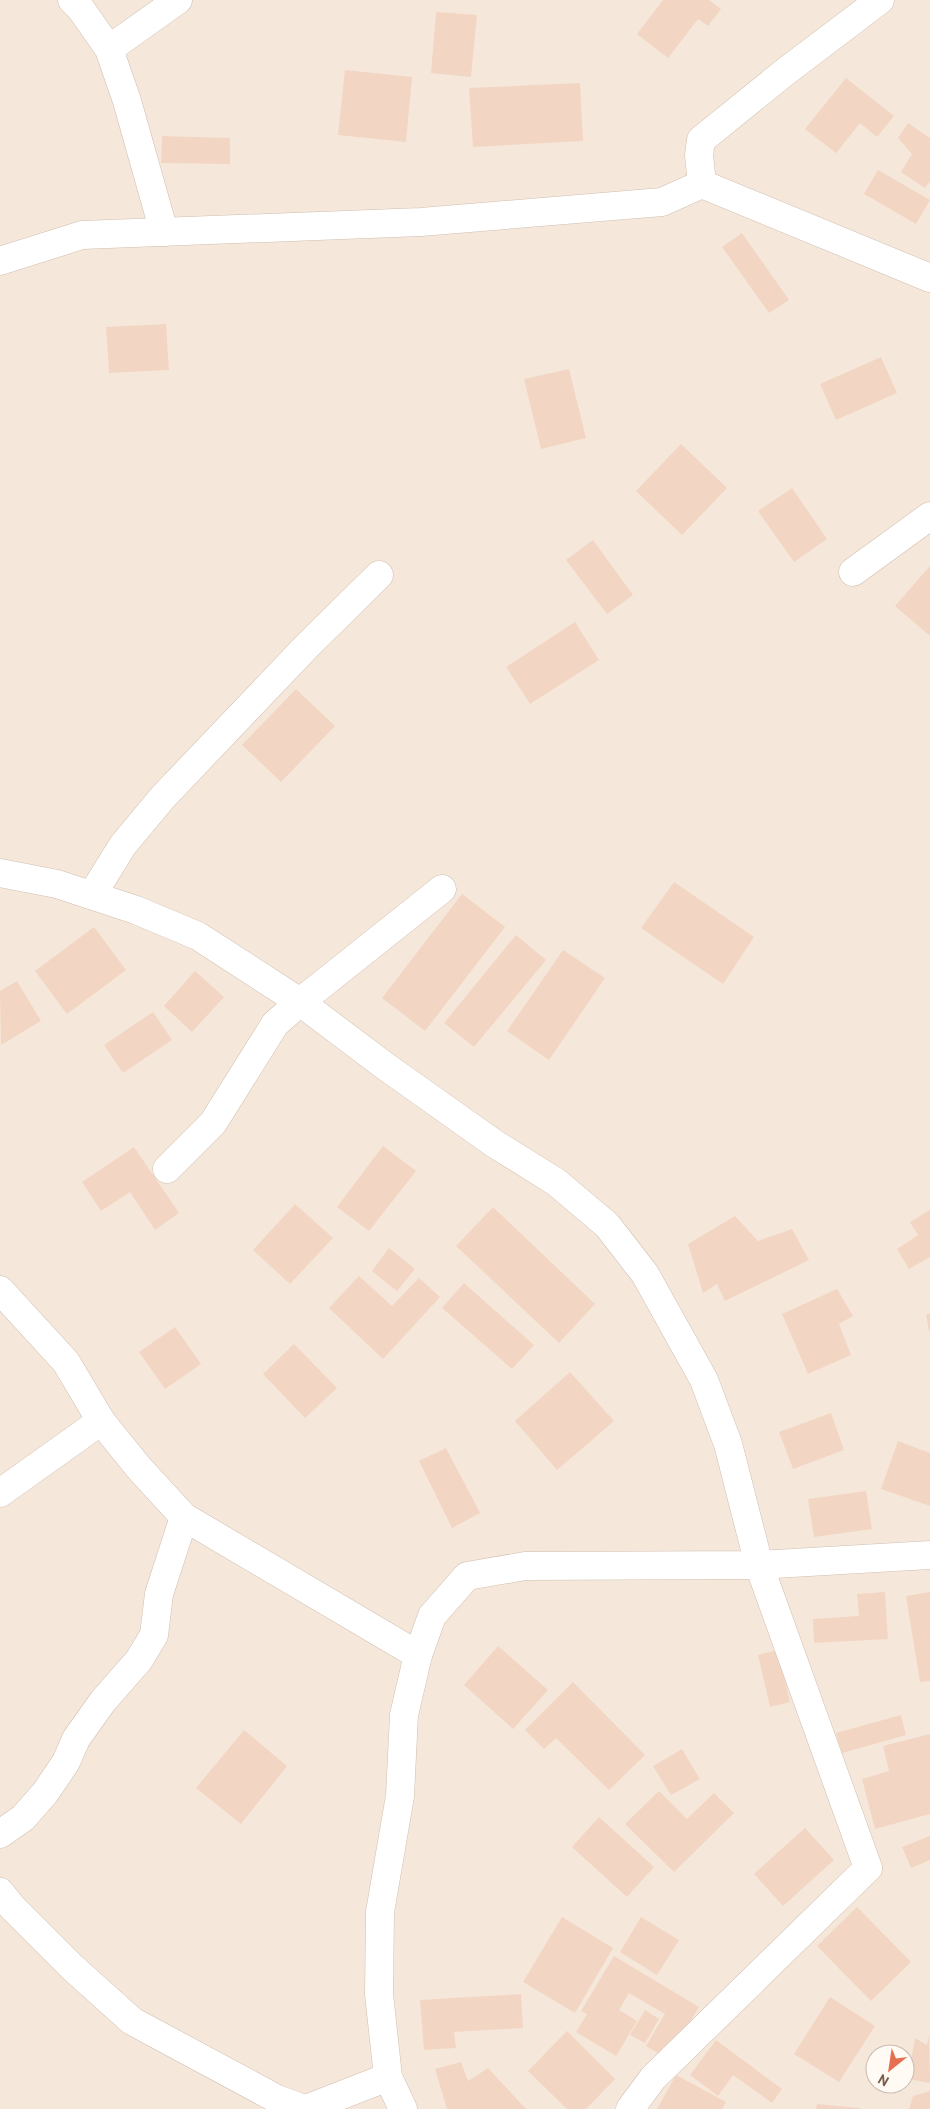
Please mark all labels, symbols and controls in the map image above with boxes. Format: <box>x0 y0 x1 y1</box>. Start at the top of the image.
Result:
north arrow <box>865 2044 915 2094</box>
text: N <box>876 2069 893 2089</box>

